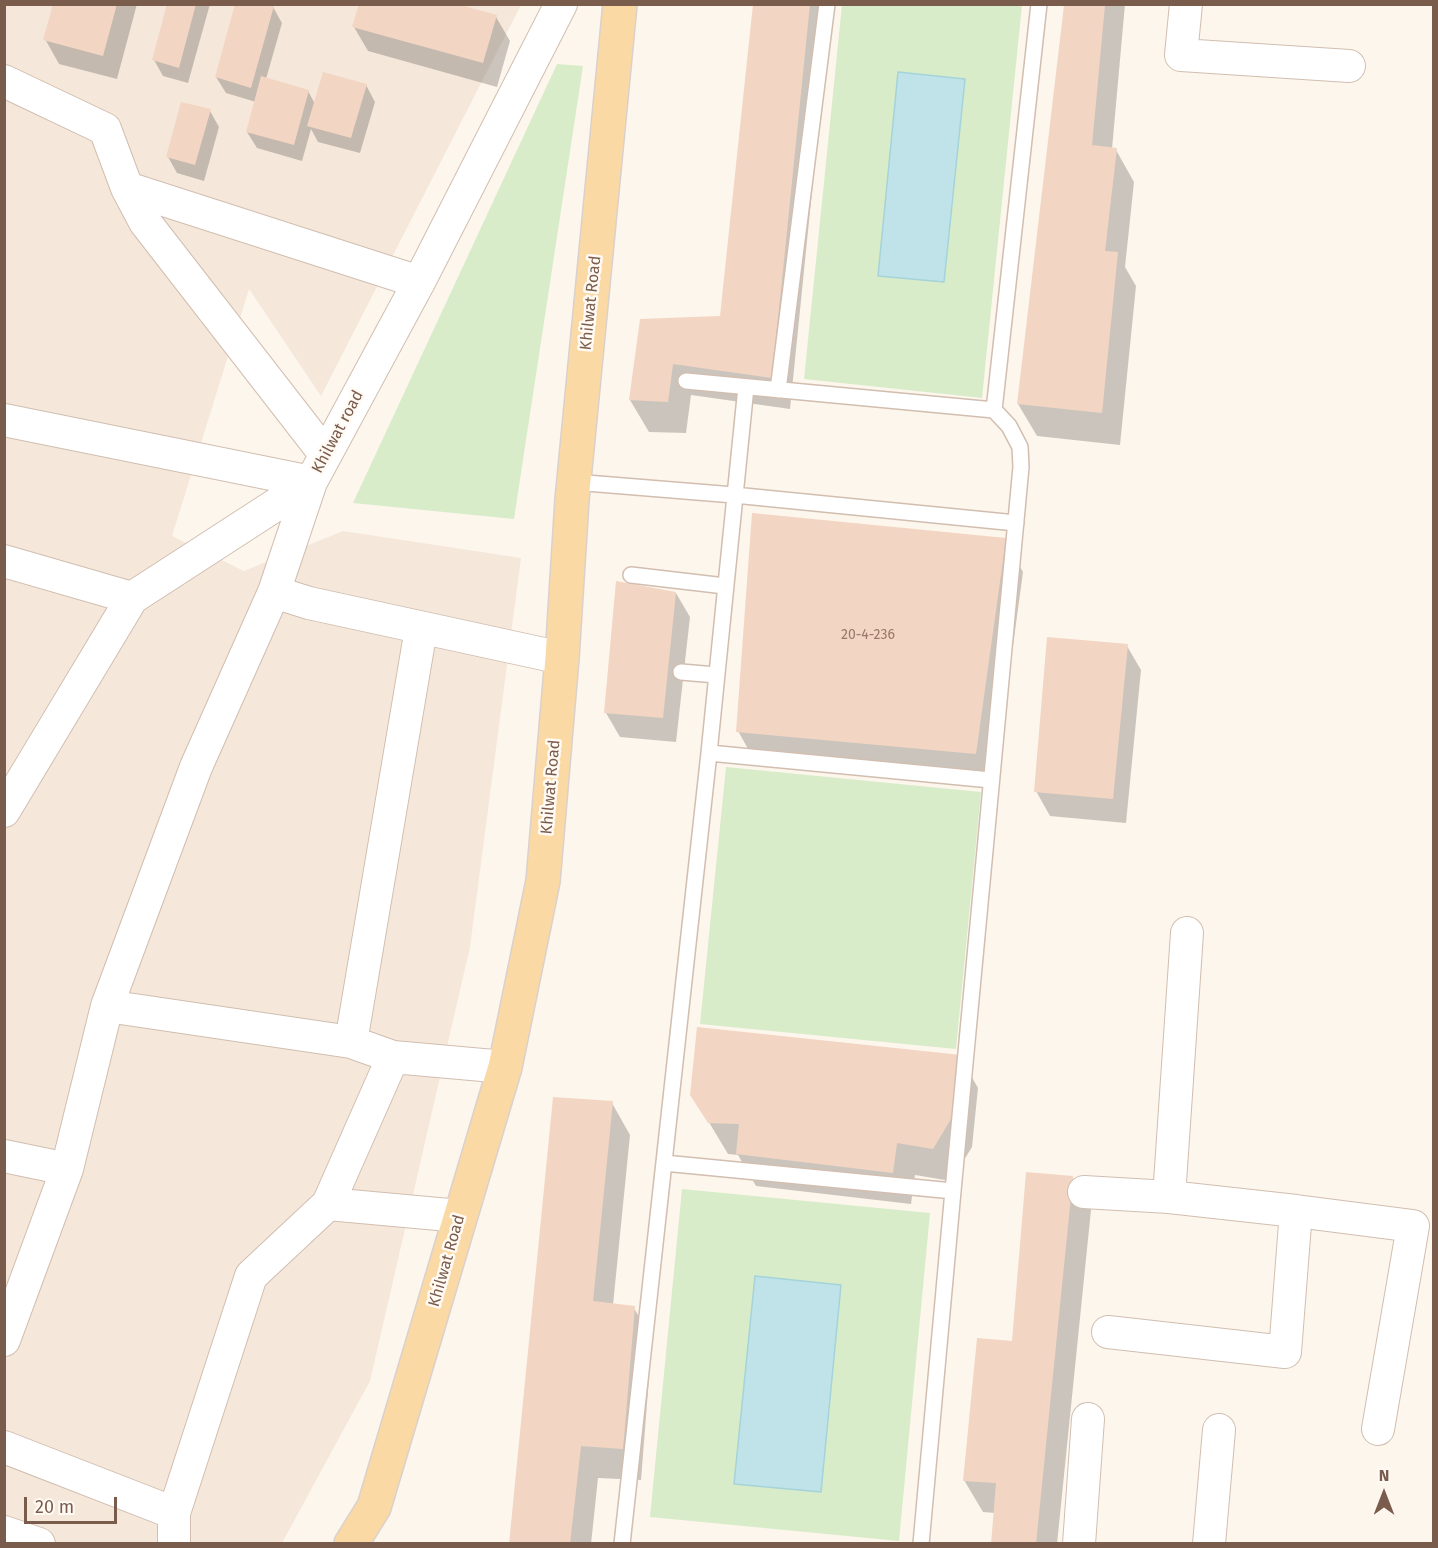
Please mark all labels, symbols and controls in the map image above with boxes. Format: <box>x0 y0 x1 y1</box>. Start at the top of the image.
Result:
street label: Khilwat Road <box>576 255 606 351</box>
street label: Khilwat road <box>308 387 368 477</box>
house number: 20-4-236 <box>841 627 895 643</box>
street label: Khilwat Road <box>537 739 565 835</box>
street label: Khilwat Road <box>425 1213 469 1309</box>
north arrow <box>1354 1464 1414 1524</box>
text: N <box>1379 1466 1389 1485</box>
scale bar <box>27 1485 120 1523</box>
text: 20 m <box>35 1496 74 1518</box>

